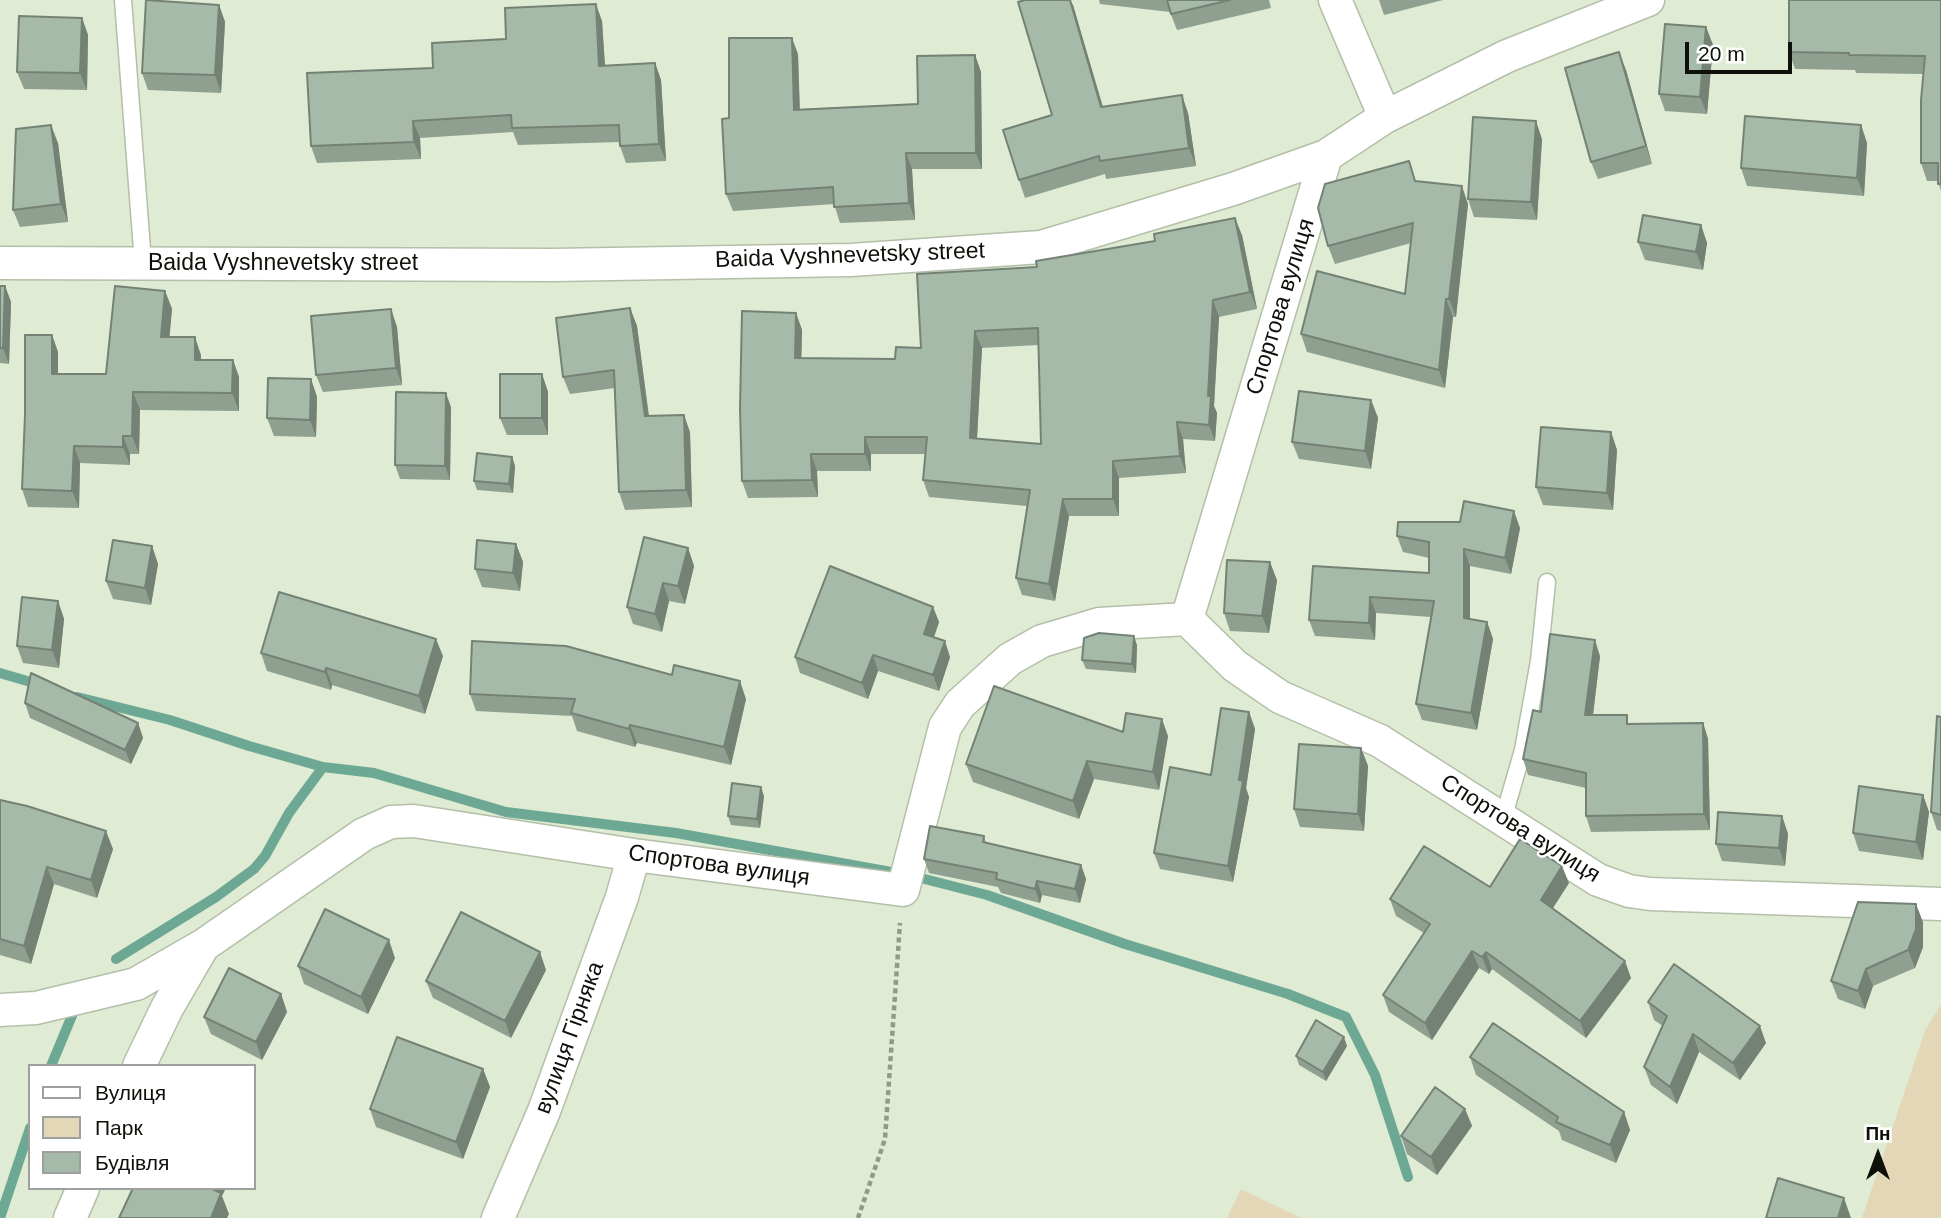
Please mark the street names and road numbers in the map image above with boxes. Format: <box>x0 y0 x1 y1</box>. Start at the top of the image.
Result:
street label: Спортова вулиця <box>1241 215 1321 399</box>
street label: Baida Vyshnevetsky street <box>715 237 985 275</box>
street label: Baida Vyshnevetsky street <box>148 250 418 278</box>
street label: Спортова вулиця <box>1435 769 1605 889</box>
street label: Спортова вулиця <box>626 840 812 892</box>
street label: вулиця Гірняка <box>530 958 610 1118</box>

